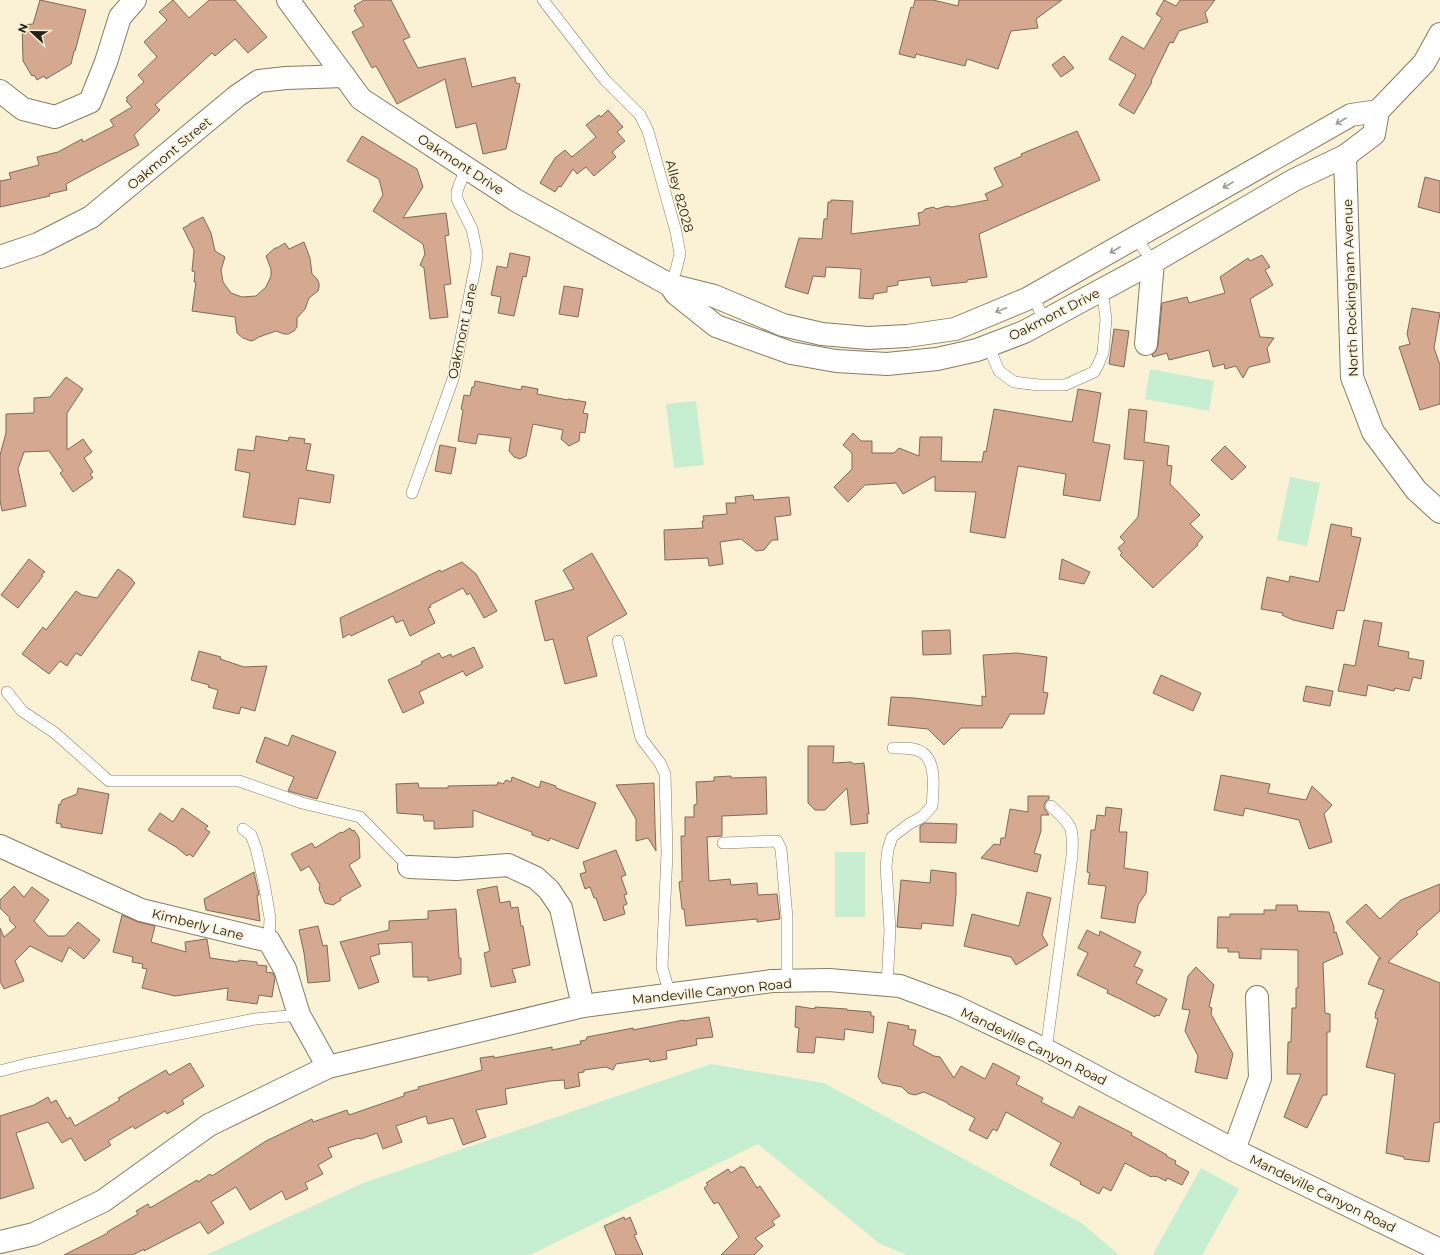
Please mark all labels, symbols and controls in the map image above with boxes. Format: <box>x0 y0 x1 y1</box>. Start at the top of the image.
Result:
north arrow <box>12 12 52 52</box>
text: N <box>15 22 31 35</box>
street label: Oakmont Street <box>124 113 214 193</box>
one-way arrow <box>1335 117 1347 125</box>
street label: Oakmont Drive <box>415 130 507 198</box>
street label: Alley 82028 <box>663 158 697 234</box>
one-way arrow <box>1222 182 1234 190</box>
street label: North Rockingham Avenue <box>1339 199 1361 377</box>
one-way arrow <box>1109 246 1121 254</box>
street label: Oakmont Lane <box>444 281 480 380</box>
street label: Oakmont Drive <box>1006 284 1102 344</box>
one-way arrow <box>995 307 1007 315</box>
street label: Kimberly Lane <box>150 905 246 943</box>
street label: Mandeville Canyon Road <box>631 975 793 1007</box>
street label: Mandeville Canyon Road <box>958 1004 1110 1088</box>
street label: Mandeville Canyon Road <box>1247 1151 1399 1235</box>

